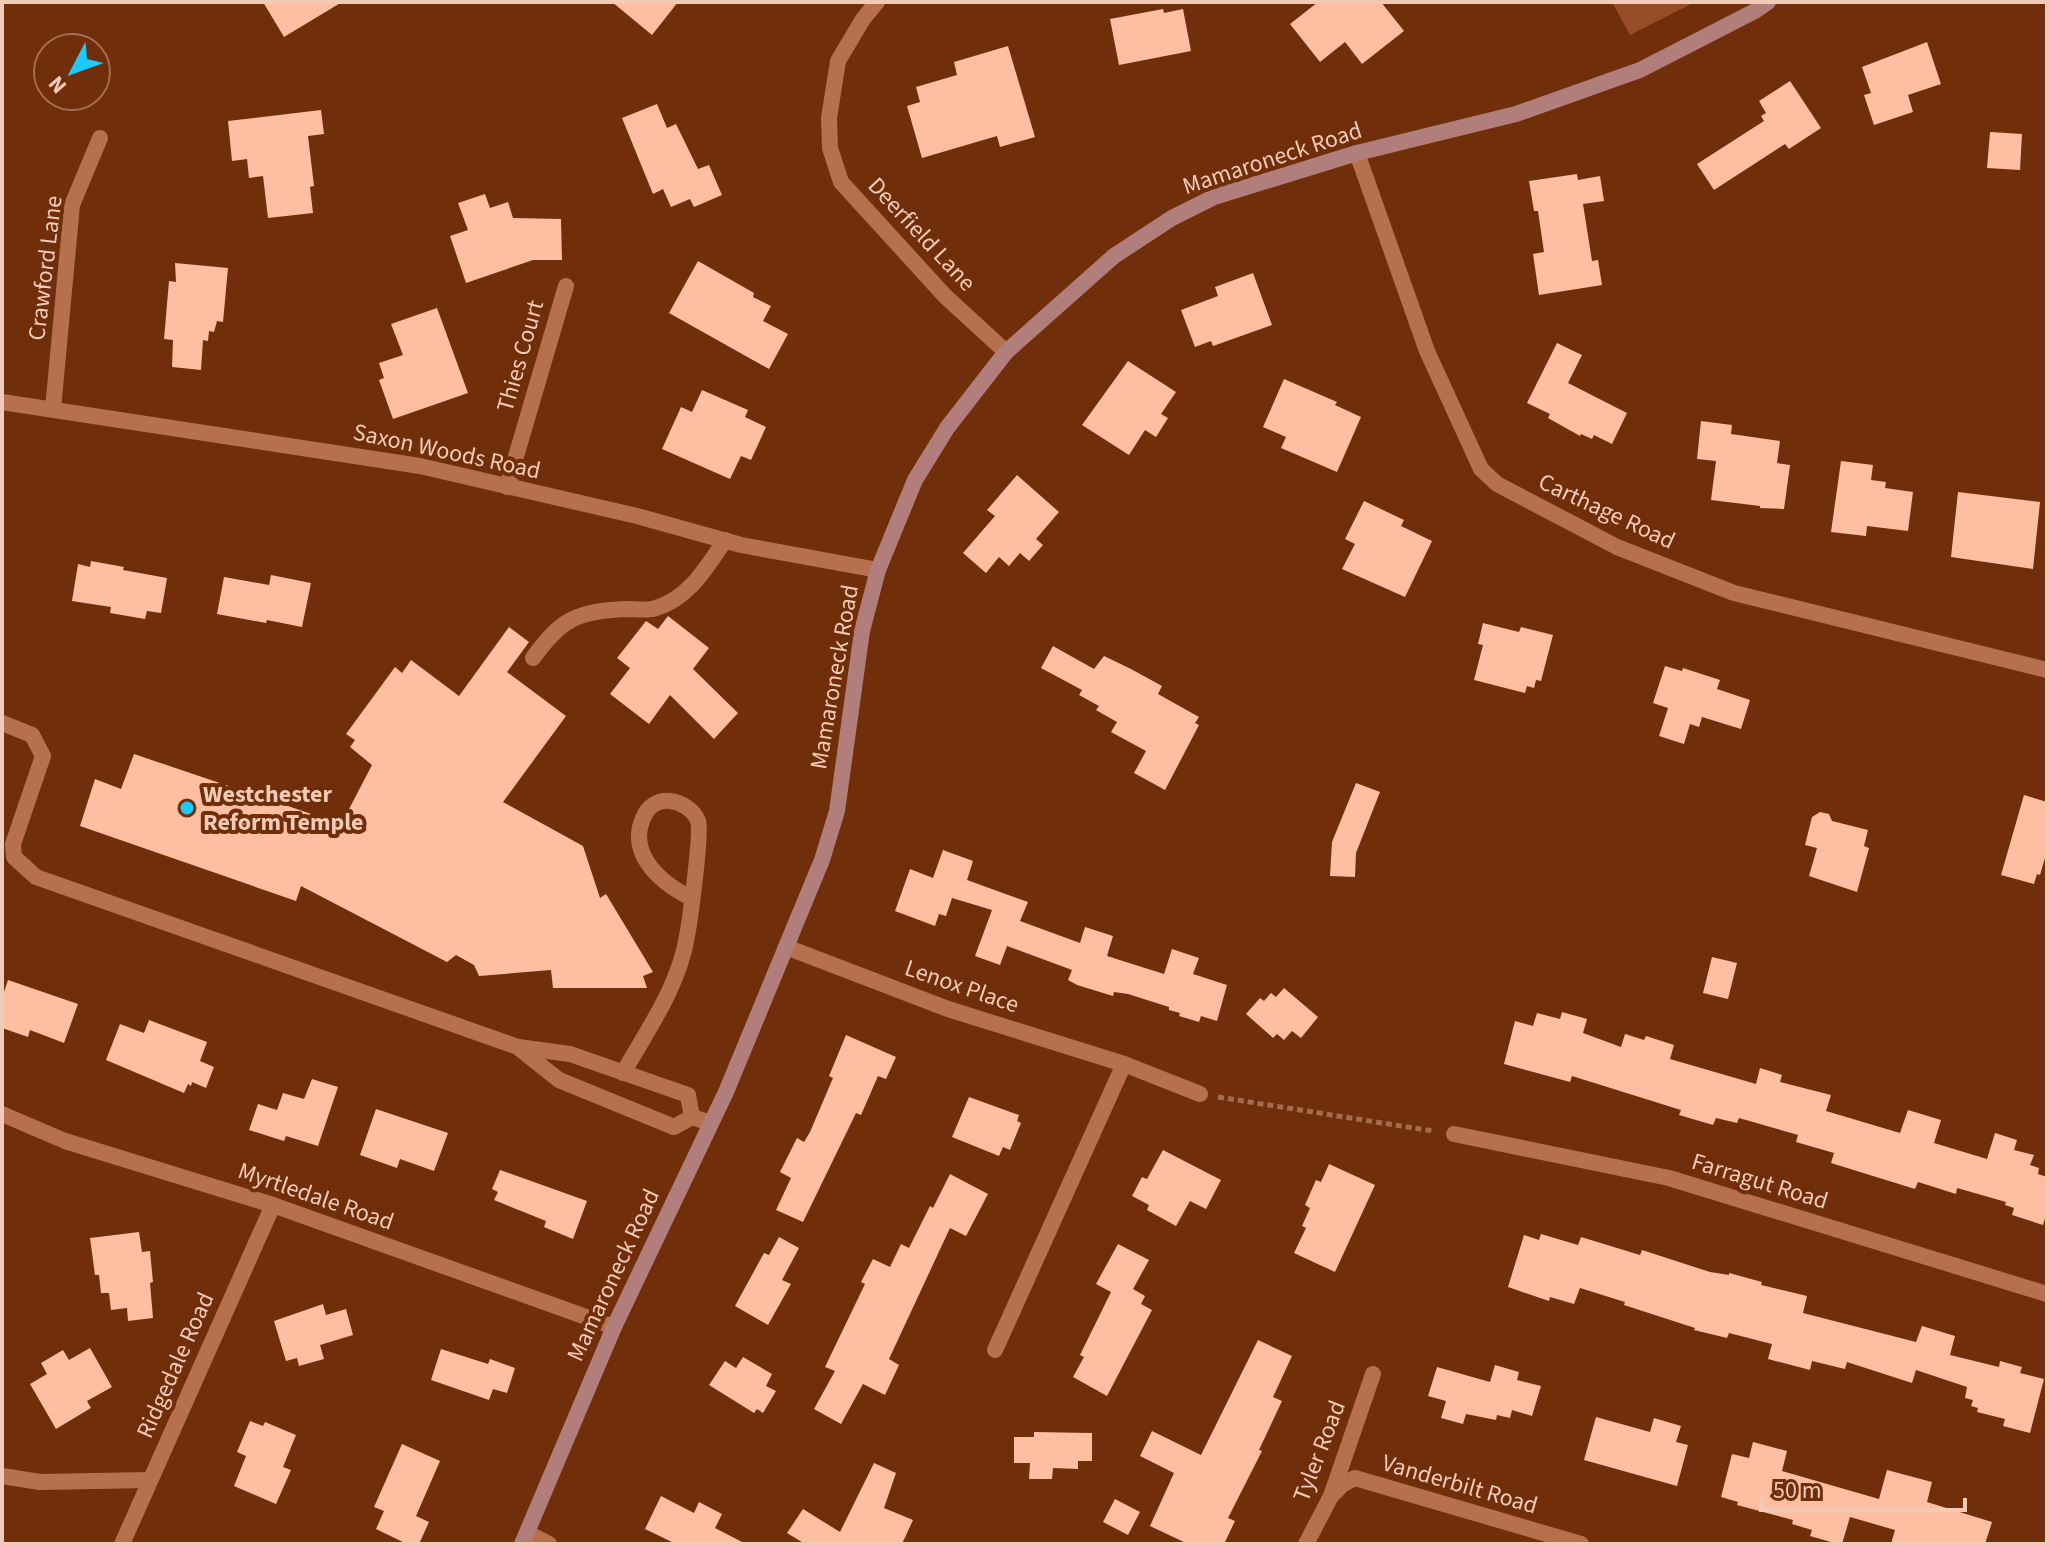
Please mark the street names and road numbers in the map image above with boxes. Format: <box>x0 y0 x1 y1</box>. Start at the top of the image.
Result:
street label: Mamaroneck Road <box>1178 113 1366 204</box>
street label: Deerfield Lane <box>859 169 984 299</box>
street label: Crawford Lane <box>19 194 72 342</box>
street label: Thies Court <box>488 296 553 416</box>
street label: Saxon Woods Road <box>350 415 544 488</box>
street label: Carthage Road <box>1533 464 1681 558</box>
street label: Mamaroneck Road <box>801 582 868 772</box>
street label: Lenox Place <box>900 951 1024 1022</box>
street label: Farragut Road <box>1687 1144 1832 1219</box>
street label: Myrtledale Road <box>233 1153 399 1240</box>
street label: Mamaroneck Road <box>558 1183 669 1367</box>
street label: Ridgedale Road <box>128 1287 223 1444</box>
street label: Tyler Road <box>1284 1395 1355 1507</box>
street label: Vanderbilt Road <box>1378 1446 1542 1523</box>

